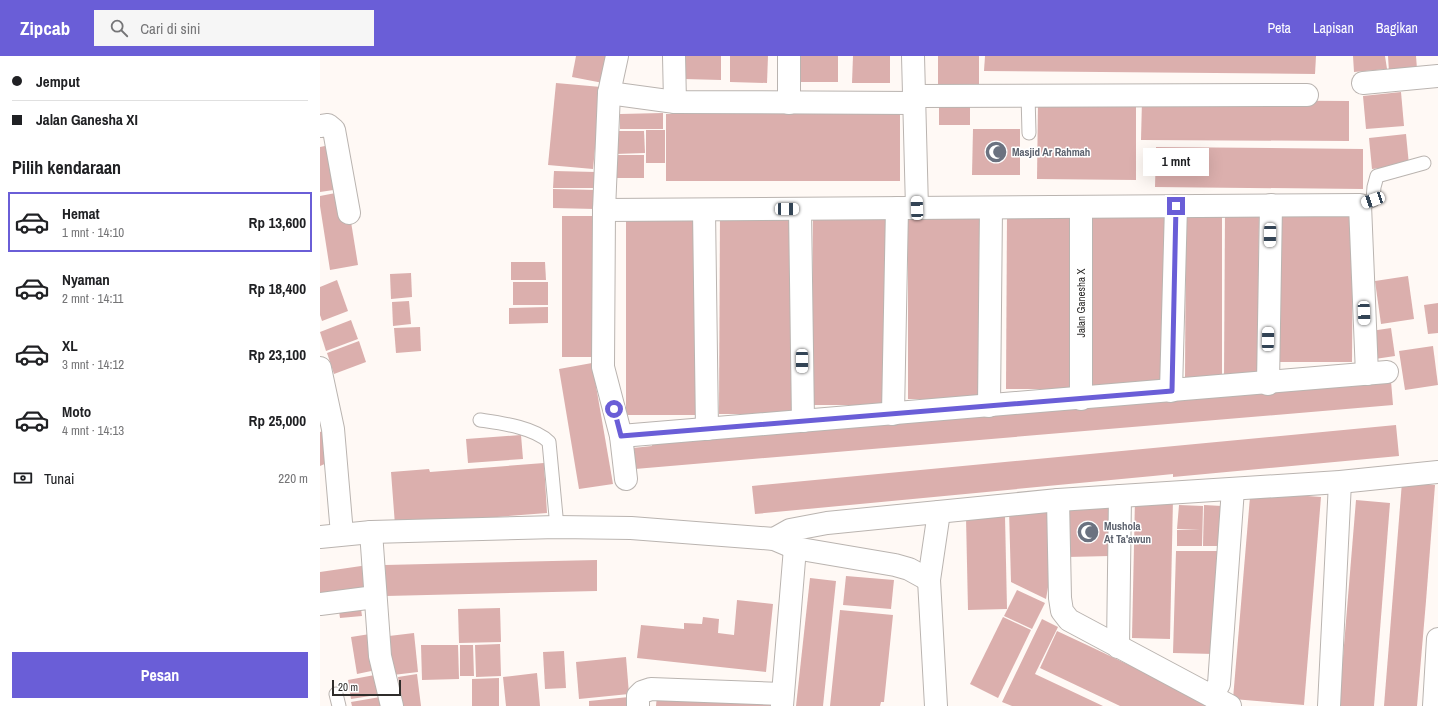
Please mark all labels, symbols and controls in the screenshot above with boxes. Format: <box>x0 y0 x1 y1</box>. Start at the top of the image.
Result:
search box <box>94 10 374 46</box>
text: Zipcab <box>20 15 70 41</box>
icon: search <box>108 17 130 39</box>
text: Cari di sini <box>140 18 200 39</box>
text: Peta <box>1267 19 1291 37</box>
text: Lapisan <box>1313 19 1354 37</box>
text: Bagikan <box>1376 19 1418 37</box>
text: Jemput <box>36 71 80 92</box>
text: Jalan Ganesha XI <box>36 109 138 130</box>
mosque icon: Masjid Ar Rahmah <box>983 139 1009 165</box>
place label: Masjid Ar Rahmah <box>1012 145 1090 159</box>
callout: 1 mnt <box>1143 148 1209 176</box>
text: 1 mnt <box>1162 153 1190 170</box>
text: Pilih kendaraan <box>12 155 121 180</box>
car <box>1360 190 1386 210</box>
car <box>911 196 923 220</box>
route end <box>1167 197 1185 215</box>
text: Hemat <box>62 203 100 224</box>
car <box>775 203 799 215</box>
icon: car <box>14 204 50 240</box>
text: Rp 13,600 <box>249 212 306 233</box>
car <box>1264 223 1276 247</box>
text: 1 mnt · 14:10 <box>62 224 124 241</box>
street label: Jalan Ganesha X <box>1074 268 1088 338</box>
text: Nyaman <box>62 269 110 290</box>
icon: car <box>14 270 50 306</box>
text: Rp 18,400 <box>249 278 306 299</box>
text: 2 mnt · 14:11 <box>62 290 123 307</box>
car <box>1358 301 1370 325</box>
car <box>1262 327 1274 351</box>
text: XL <box>62 335 78 356</box>
icon: car <box>14 336 50 372</box>
text: Rp 23,100 <box>249 344 306 365</box>
car <box>796 349 808 373</box>
text: 3 mnt · 14:12 <box>62 356 124 373</box>
route start <box>605 400 623 418</box>
text: Moto <box>62 401 91 422</box>
icon: car <box>14 402 50 438</box>
text: Rp 25,000 <box>249 410 306 431</box>
text: 4 mnt · 14:13 <box>62 422 124 439</box>
icon: cash <box>12 467 34 489</box>
text: Tunai <box>44 468 74 489</box>
text: 220 m <box>278 470 308 487</box>
mosque icon: Mushola At Ta'awun <box>1075 519 1101 545</box>
place label: Mushola At Ta'awun <box>1104 519 1151 546</box>
button: Pesan <box>12 652 308 698</box>
scale bar <box>332 678 401 697</box>
text: 20 m <box>338 680 358 694</box>

